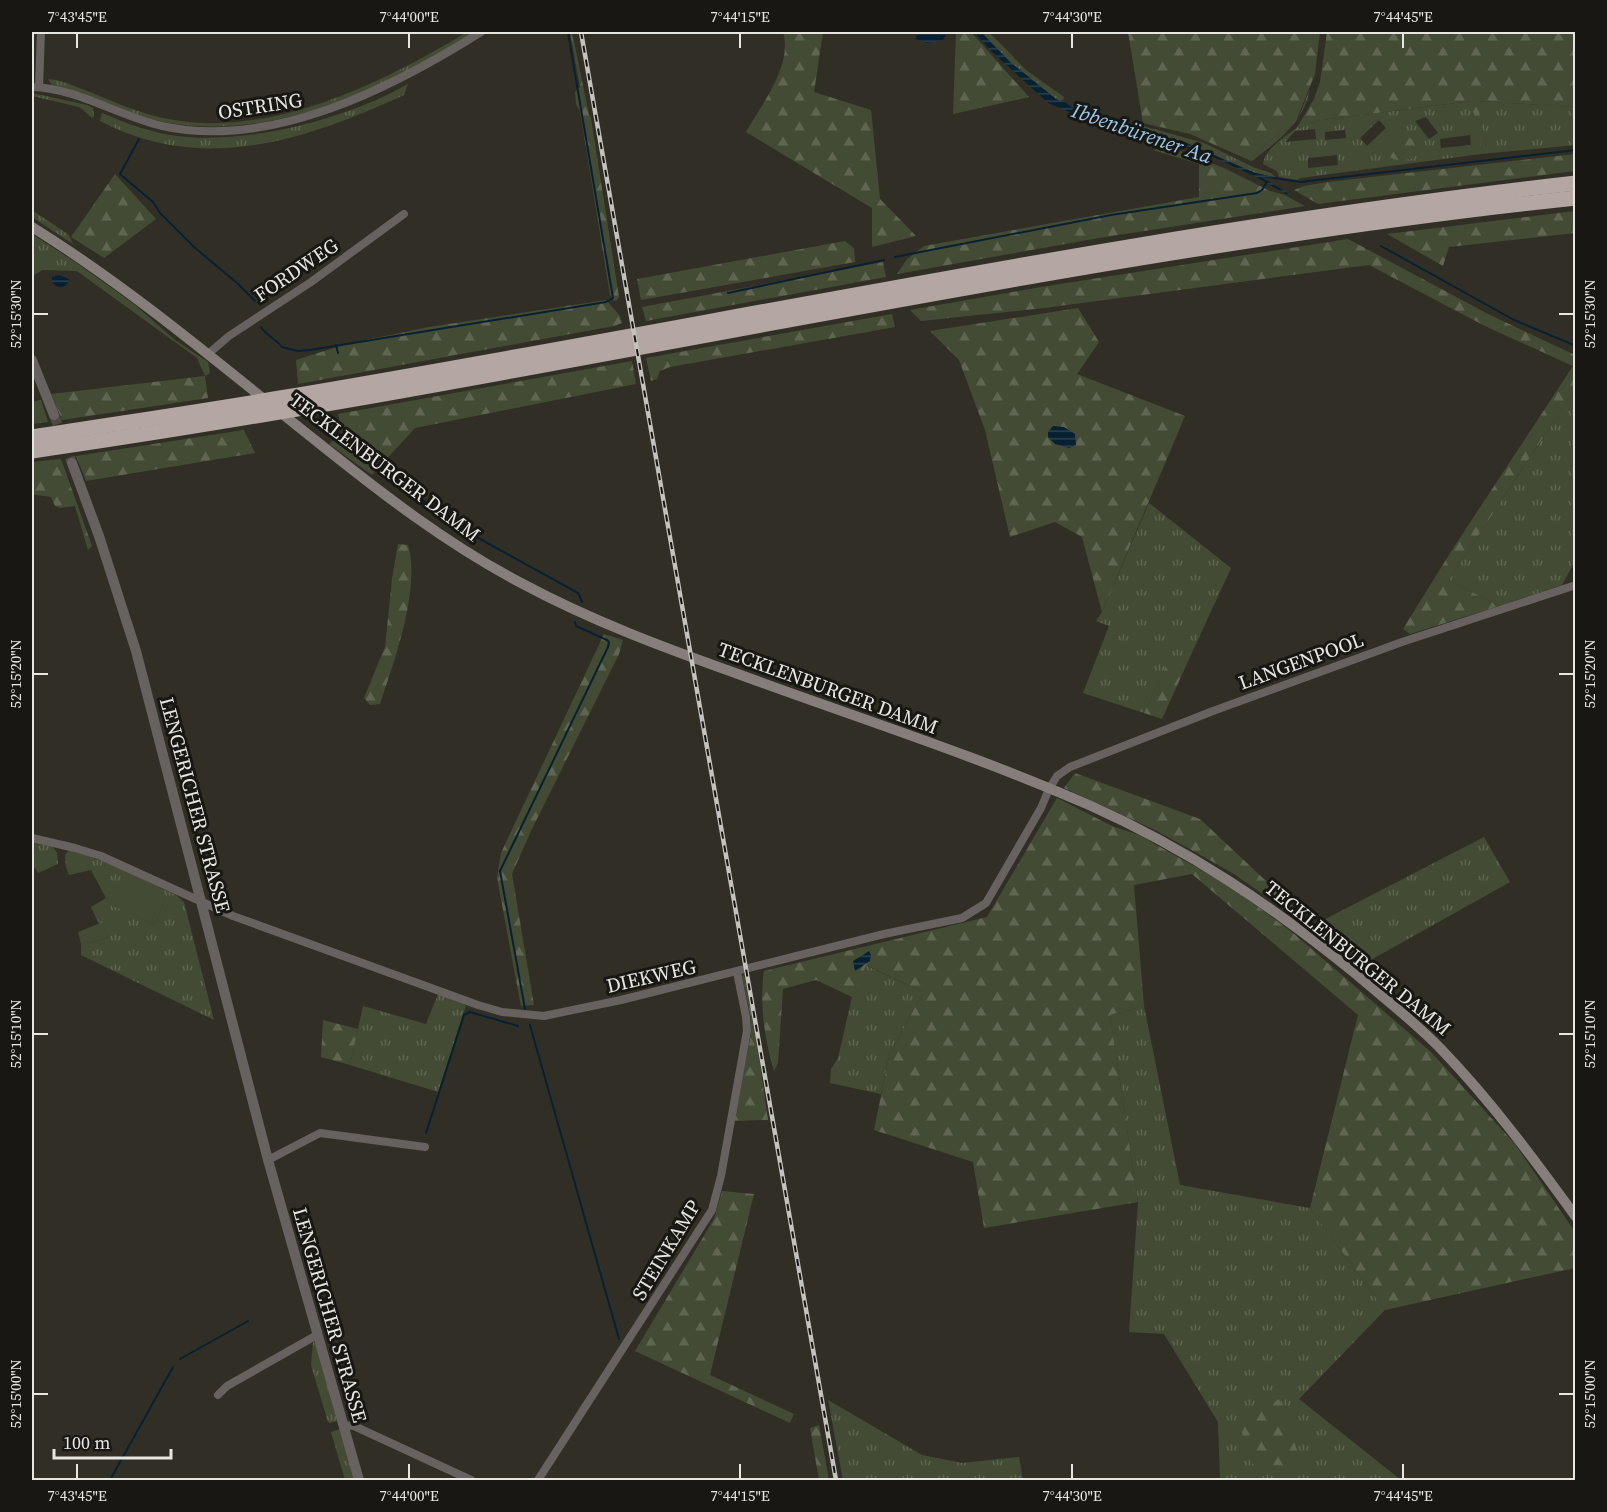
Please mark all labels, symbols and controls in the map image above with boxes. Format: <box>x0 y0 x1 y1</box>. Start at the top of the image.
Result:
text: 7°43'45"E <box>47 6 107 27</box>
text: 7°44'00"E <box>379 6 439 27</box>
text: 7°44'15"E <box>710 6 770 27</box>
text: 7°44'30"E <box>1042 6 1102 27</box>
text: 7°44'45"E <box>1373 6 1433 27</box>
street label: OSTRING <box>216 85 304 126</box>
water label: Ibbenbürener Aa <box>1067 95 1216 171</box>
street label: FORDWEG <box>248 231 344 309</box>
text: 52°15'30"N <box>5 279 26 349</box>
text: 52°15'30"N <box>1579 279 1600 349</box>
street label: TECKLENBURGER DAMM <box>284 386 486 548</box>
street label: LANGENPOOL <box>1235 625 1367 697</box>
street label: TECKLENBURGER DAMM <box>714 635 942 741</box>
text: 52°15'20"N <box>5 639 26 709</box>
text: 52°15'20"N <box>1579 639 1600 709</box>
street label: LENGERICHER STRASSE <box>153 694 237 916</box>
street label: TECKLENBURGER DAMM <box>1259 874 1457 1042</box>
street label: DIEKWEG <box>603 952 699 1000</box>
text: 52°15'10"N <box>5 999 26 1069</box>
text: 52°15'10"N <box>1579 999 1600 1069</box>
street label: STEINKAMP <box>625 1194 707 1305</box>
street label: LENGERICHER STRASSE <box>286 1204 374 1426</box>
text: 52°15'00"N <box>5 1359 26 1429</box>
text: 52°15'00"N <box>1579 1359 1600 1429</box>
scale bar <box>54 1422 171 1460</box>
text: 100 m <box>63 1430 110 1455</box>
text: 7°43'45"E <box>47 1485 107 1506</box>
text: 7°44'00"E <box>379 1485 439 1506</box>
text: 7°44'15"E <box>710 1485 770 1506</box>
text: 7°44'30"E <box>1042 1485 1102 1506</box>
text: 7°44'45"E <box>1373 1485 1433 1506</box>

